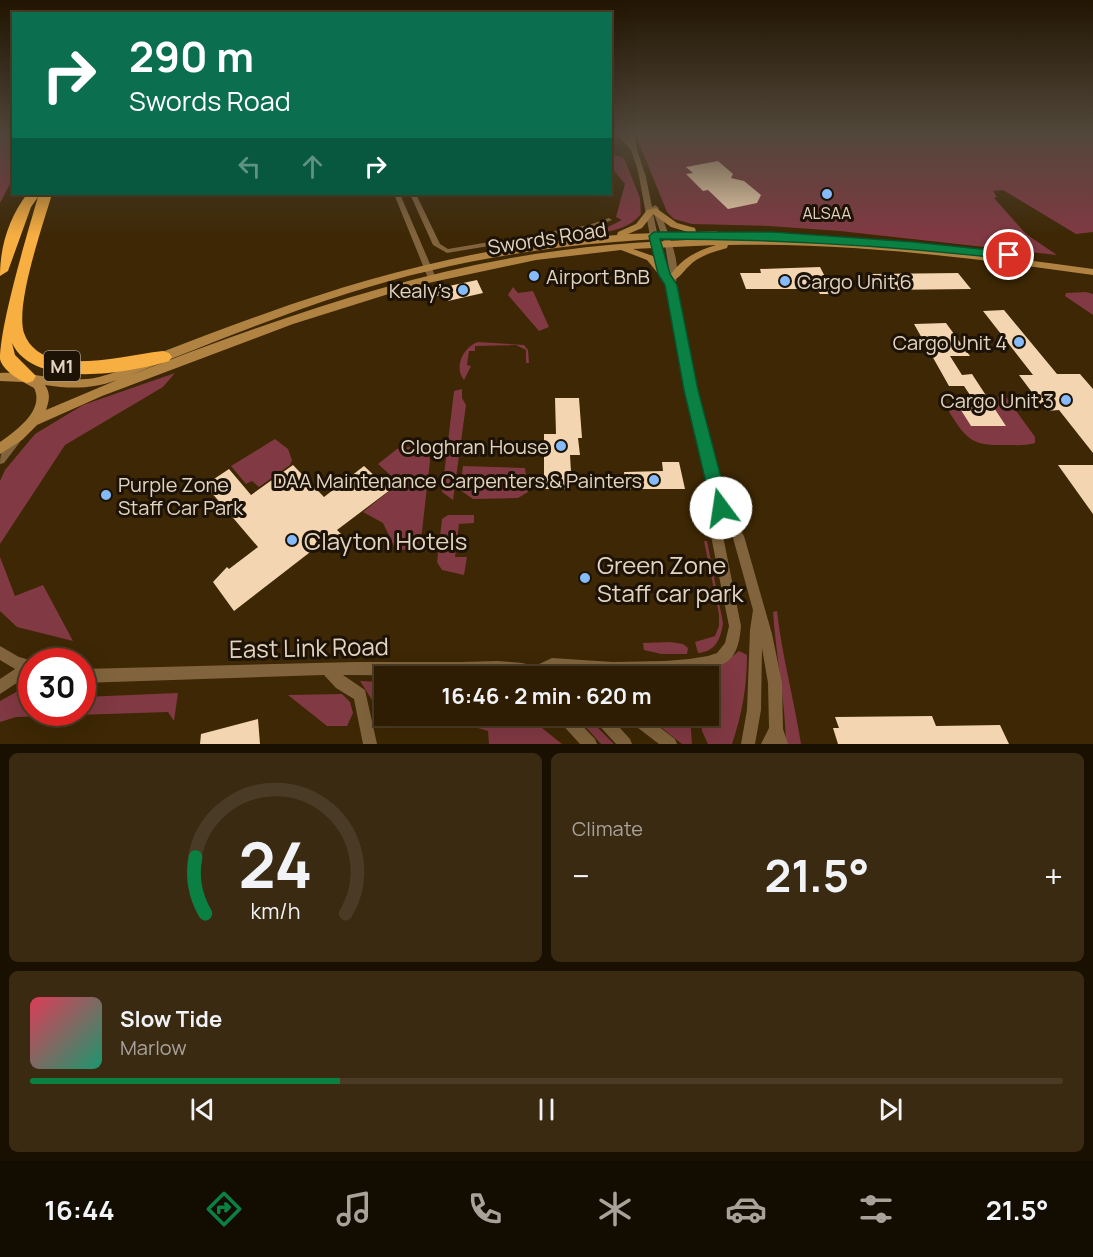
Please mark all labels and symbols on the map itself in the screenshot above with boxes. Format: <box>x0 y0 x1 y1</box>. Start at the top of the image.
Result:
marker: ALSAA <box>820 187 834 201</box>
place label: ALSAA <box>802 202 852 224</box>
street label: Swords Road <box>486 215 608 261</box>
pin <box>983 229 1034 280</box>
place label: Airport BnB <box>546 263 650 290</box>
place label: Cargo Unit 6 <box>797 268 912 295</box>
marker: Airport BnB <box>527 269 541 283</box>
marker: Cargo Unit 6 <box>778 274 792 288</box>
place label: Kealy’s <box>389 277 451 304</box>
marker: Kealy’s <box>456 283 470 297</box>
place label: Cargo Unit 4 <box>893 329 1007 356</box>
marker: Cargo Unit 4 <box>1012 335 1026 349</box>
road number: M1 <box>44 351 80 381</box>
place label: Cargo Unit 3 <box>940 387 1054 414</box>
marker: Cargo Unit 3 <box>1059 393 1073 407</box>
place label: Cloghran House <box>401 433 549 460</box>
marker: Cloghran House <box>554 439 568 453</box>
place label: DAA Maintenance Carpenters & Painters <box>273 467 642 494</box>
place label: Purple Zone Staff Car Park <box>118 471 244 521</box>
marker: DAA Maintenance Carpenters & Painters <box>647 473 661 487</box>
position arrow <box>689 476 753 540</box>
marker: Purple Zone Staff Car Park <box>99 488 113 502</box>
place label: Clayton Hotels <box>304 524 467 557</box>
marker: Clayton Hotels <box>285 533 299 547</box>
place label: Green Zone Staff car park <box>597 548 745 609</box>
marker: Green Zone Staff car park <box>578 571 592 585</box>
street label: East Link Road <box>229 629 389 665</box>
speed limit sign: 30 <box>18 648 96 726</box>

